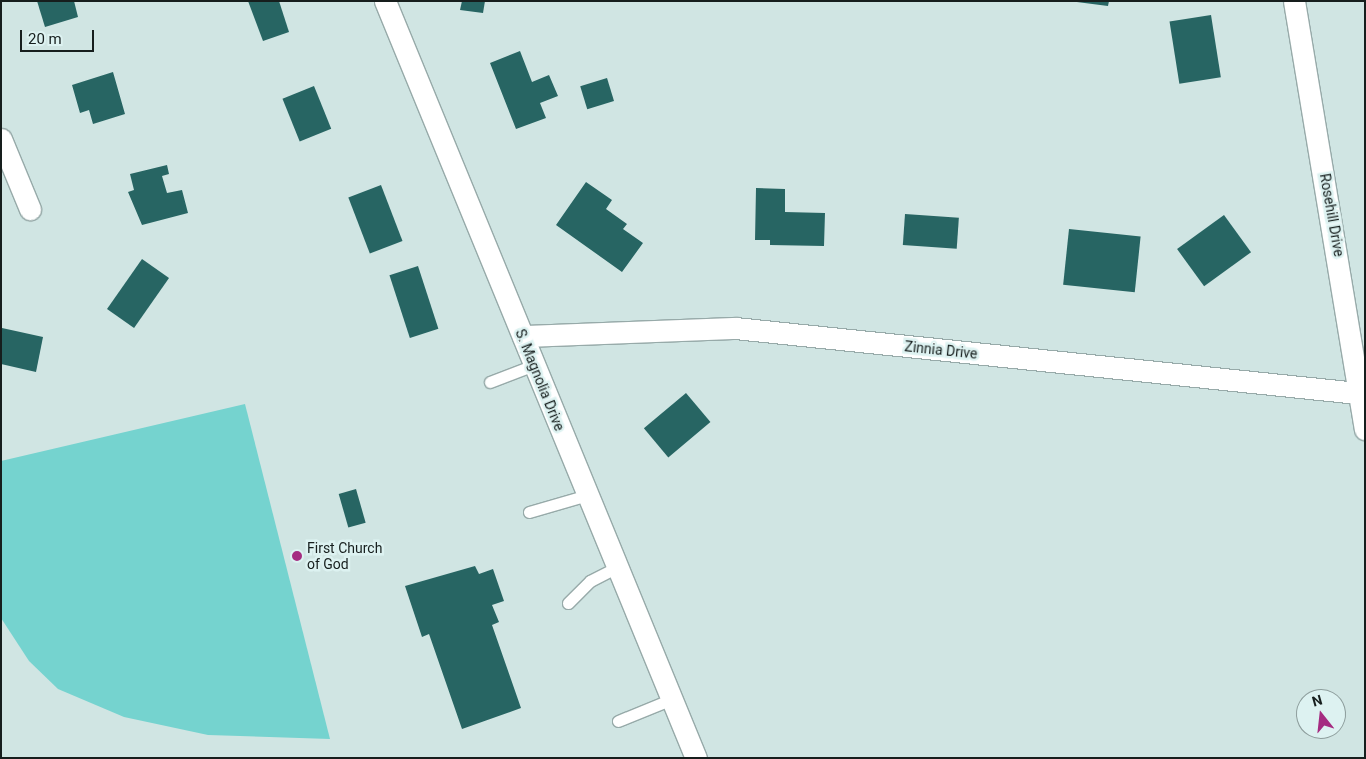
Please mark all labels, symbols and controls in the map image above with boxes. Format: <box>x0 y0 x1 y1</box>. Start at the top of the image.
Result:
scale bar <box>22 20 96 52</box>
text: 20 m <box>28 30 62 48</box>
street label: Rosehill Drive <box>1316 172 1348 258</box>
street label: S. Magnolia Drive <box>512 327 568 433</box>
street label: Zinnia Drive <box>904 338 978 362</box>
place label: First Church of God <box>307 540 382 572</box>
marker: First Church of God <box>291 550 303 562</box>
north arrow <box>1296 689 1346 739</box>
text: N <box>1310 691 1324 710</box>

